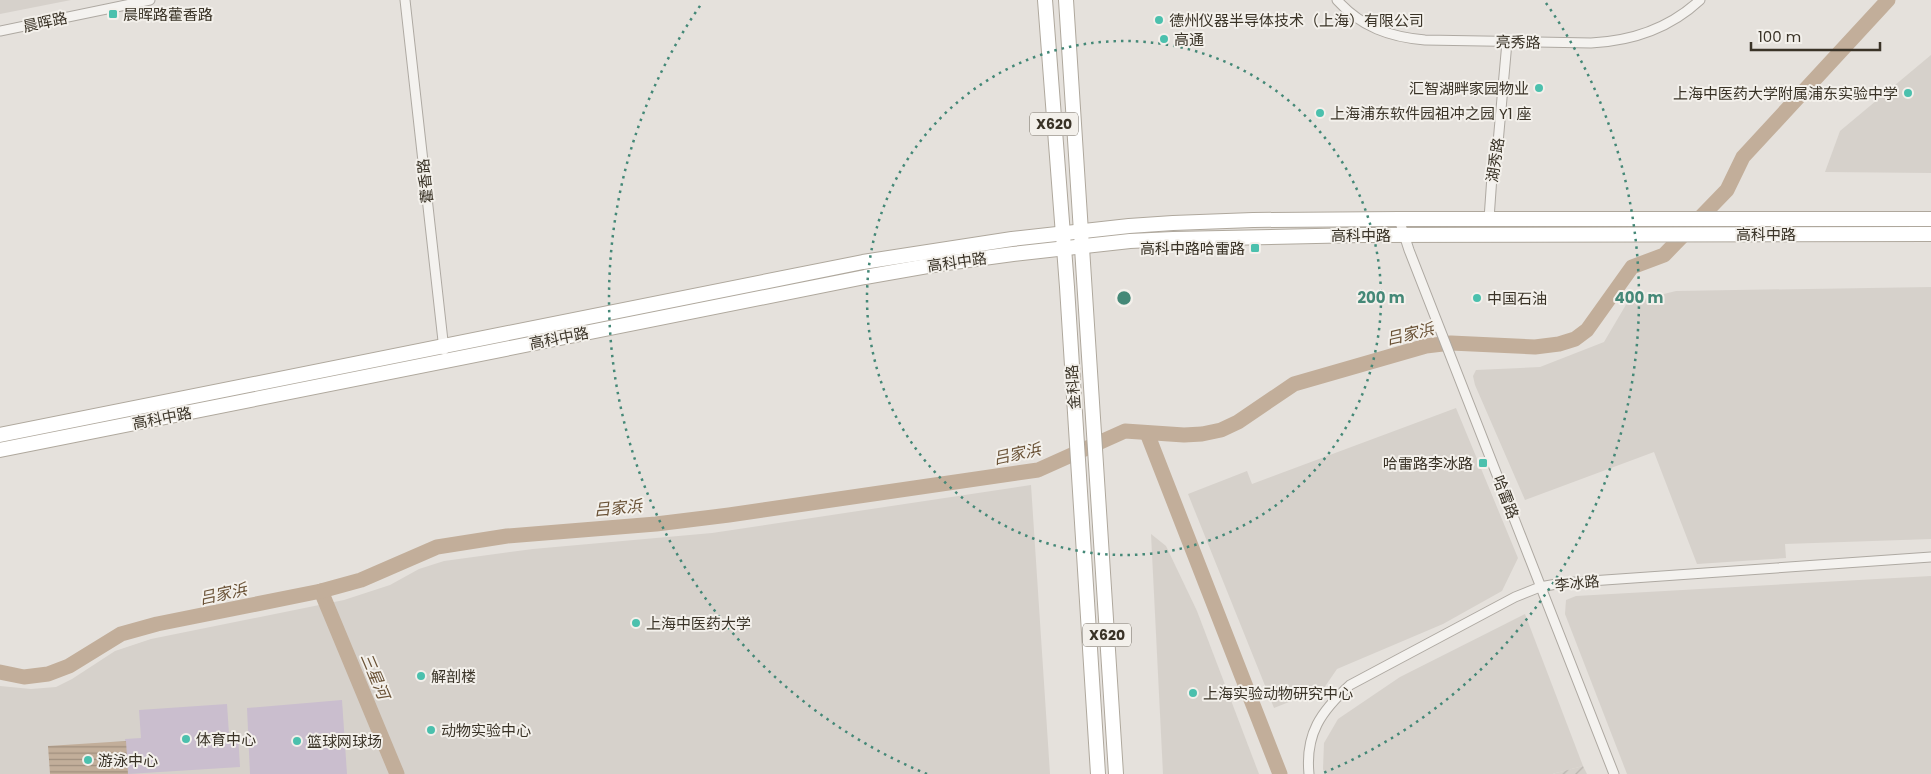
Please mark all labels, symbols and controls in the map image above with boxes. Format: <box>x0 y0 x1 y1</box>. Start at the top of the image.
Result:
place label: 晨晖路藿香路 <box>123 4 213 25</box>
street label: 晨晖路 <box>21 7 69 37</box>
marker: 晨晖路藿香路 <box>107 8 119 20</box>
place label: 德州仪器半导体技术（上海）有限公司 <box>1169 10 1424 31</box>
marker: 德州仪器半导体技术（上海）有限公司 <box>1153 14 1165 26</box>
scale bar <box>1751 20 1880 52</box>
text: 100 m <box>1758 26 1801 47</box>
place label: 高通 <box>1174 29 1204 50</box>
street label: 亮秀路 <box>1495 31 1541 53</box>
marker: 高通 <box>1158 33 1170 45</box>
place label: 汇智湖畔家园物业 <box>1409 78 1529 99</box>
marker: 汇智湖畔家园物业 <box>1533 82 1545 94</box>
place label: 上海中医药大学附属浦东实验中学 <box>1673 83 1898 104</box>
marker: 上海中医药大学附属浦东实验中学 <box>1902 87 1914 99</box>
place label: 上海浦东软件园祖冲之园 Y1 座 <box>1330 103 1532 124</box>
marker: 上海浦东软件园祖冲之园 Y1 座 <box>1314 107 1326 119</box>
road number: X620 <box>1030 112 1078 136</box>
street label: 湖秀路 <box>1481 136 1509 184</box>
street label: 藿香路 <box>412 158 438 204</box>
street label: 高科中路 <box>1736 224 1796 245</box>
street label: 高科中路 <box>1331 225 1391 246</box>
place label: 高科中路哈雷路 <box>1140 238 1245 259</box>
marker: 高科中路哈雷路 <box>1249 242 1261 254</box>
street label: 高科中路 <box>926 247 988 277</box>
text: 200 m <box>1357 287 1405 308</box>
text: 400 m <box>1615 287 1664 308</box>
place label: 中国石油 <box>1487 288 1547 309</box>
centre of rings <box>1115 289 1133 307</box>
marker: 中国石油 <box>1471 292 1483 304</box>
water label: 吕家浜 <box>1384 317 1438 351</box>
street label: 高科中路 <box>528 322 590 354</box>
street label: 金科路 <box>1061 364 1085 410</box>
street label: 高科中路 <box>131 402 193 434</box>
water label: 吕家浜 <box>991 437 1045 470</box>
place label: 哈雷路李冰路 <box>1383 453 1473 474</box>
marker: 哈雷路李冰路 <box>1477 457 1489 469</box>
street label: 哈雷路 <box>1488 472 1524 522</box>
water label: 吕家浜 <box>593 494 645 522</box>
street label: 李冰路 <box>1554 570 1600 596</box>
water label: 吕家浜 <box>197 577 251 610</box>
place label: 上海中医药大学 <box>646 613 751 634</box>
marker: 上海中医药大学 <box>630 617 642 629</box>
road number: X620 <box>1083 624 1131 646</box>
water label: 三星河 <box>355 649 396 705</box>
place label: 解剖楼 <box>431 666 476 687</box>
marker: 解剖楼 <box>415 670 427 682</box>
place label: 上海实验动物研究中心 <box>1203 683 1353 704</box>
marker: 上海实验动物研究中心 <box>1187 687 1199 699</box>
place label: 动物实验中心 <box>441 720 531 741</box>
marker: 动物实验中心 <box>425 724 437 736</box>
place label: 体育中心 <box>196 729 256 750</box>
place label: 篮球网球场 <box>307 731 382 752</box>
marker: 体育中心 <box>180 733 192 745</box>
marker: 篮球网球场 <box>291 735 303 747</box>
place label: 游泳中心 <box>98 750 158 771</box>
marker: 游泳中心 <box>82 754 94 766</box>

